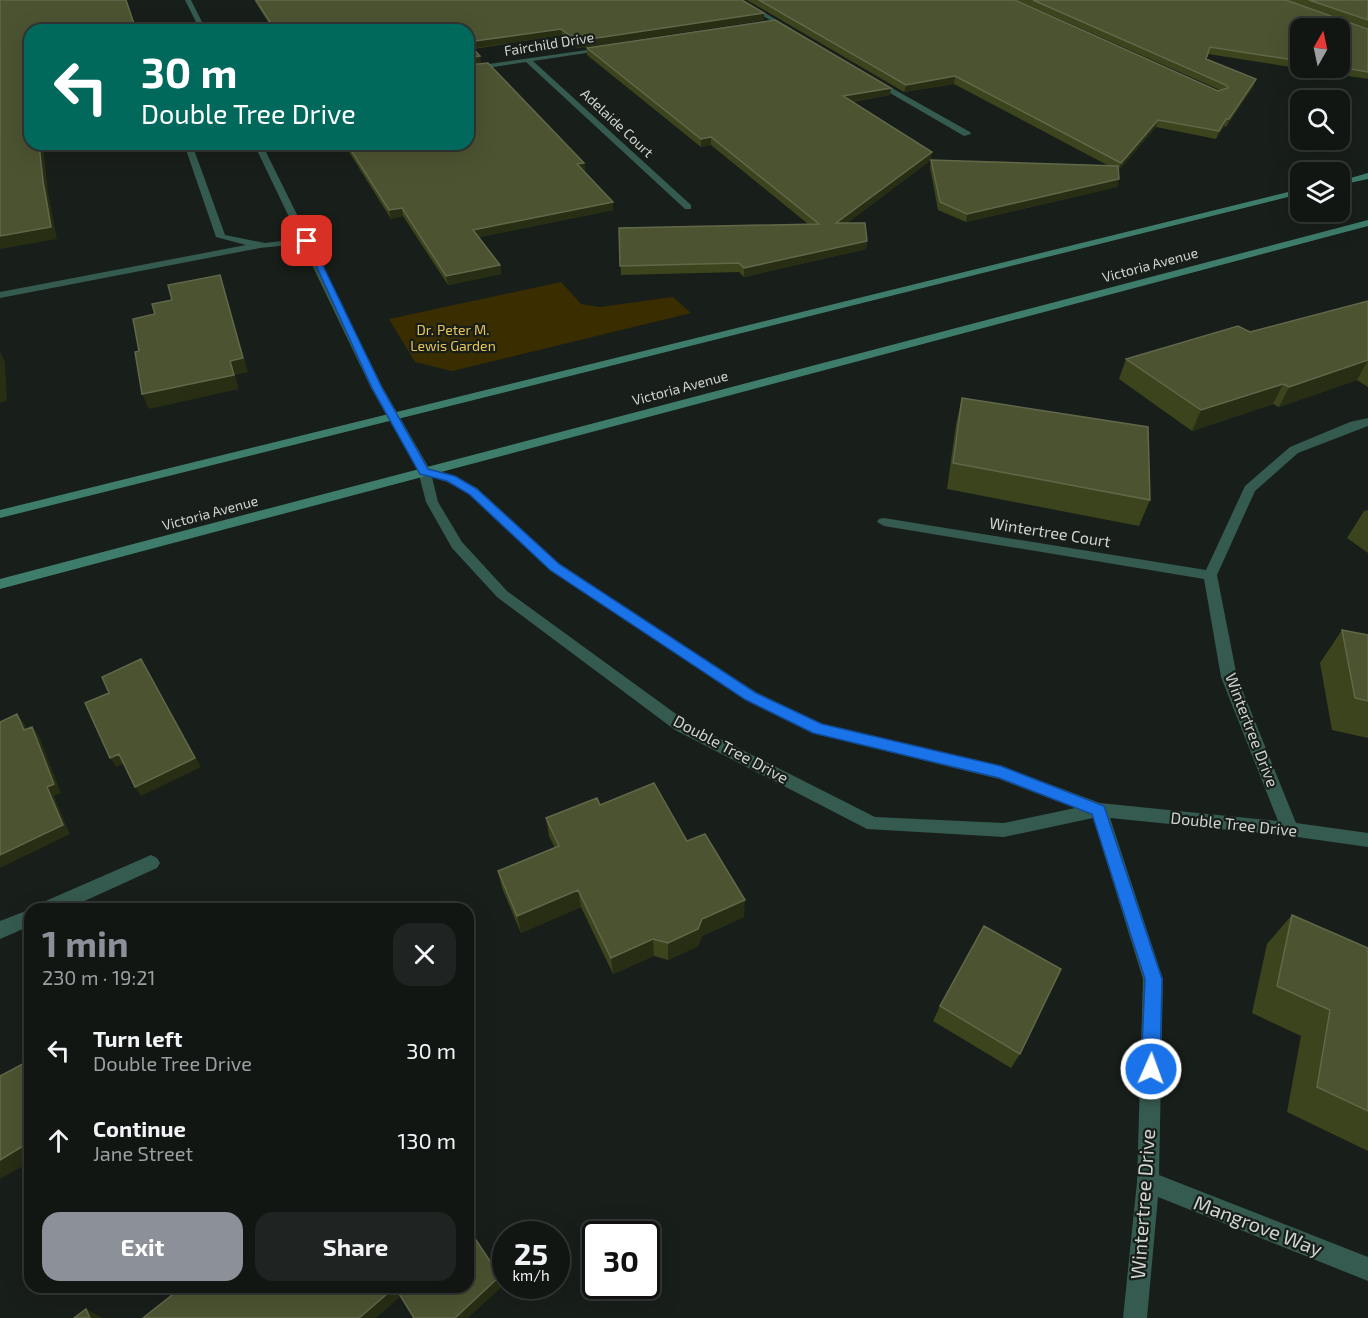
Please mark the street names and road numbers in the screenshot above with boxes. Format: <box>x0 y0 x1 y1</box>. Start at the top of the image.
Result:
street label: Fairchild Drive <box>503 28 595 59</box>
street label: Adelaide Court <box>578 85 657 161</box>
street label: Victoria Avenue <box>1100 244 1200 285</box>
street label: Victoria Avenue <box>630 367 730 408</box>
street label: Victoria Avenue <box>160 492 260 533</box>
street label: Wintertree Court <box>988 513 1112 550</box>
street label: Wintertree Drive <box>1222 670 1283 790</box>
street label: Double Tree Drive <box>671 710 792 787</box>
street label: Double Tree Drive <box>1170 807 1298 840</box>
street label: Wintertree Drive <box>1125 1128 1159 1280</box>
street label: Mangrove Way <box>1191 1189 1327 1261</box>

